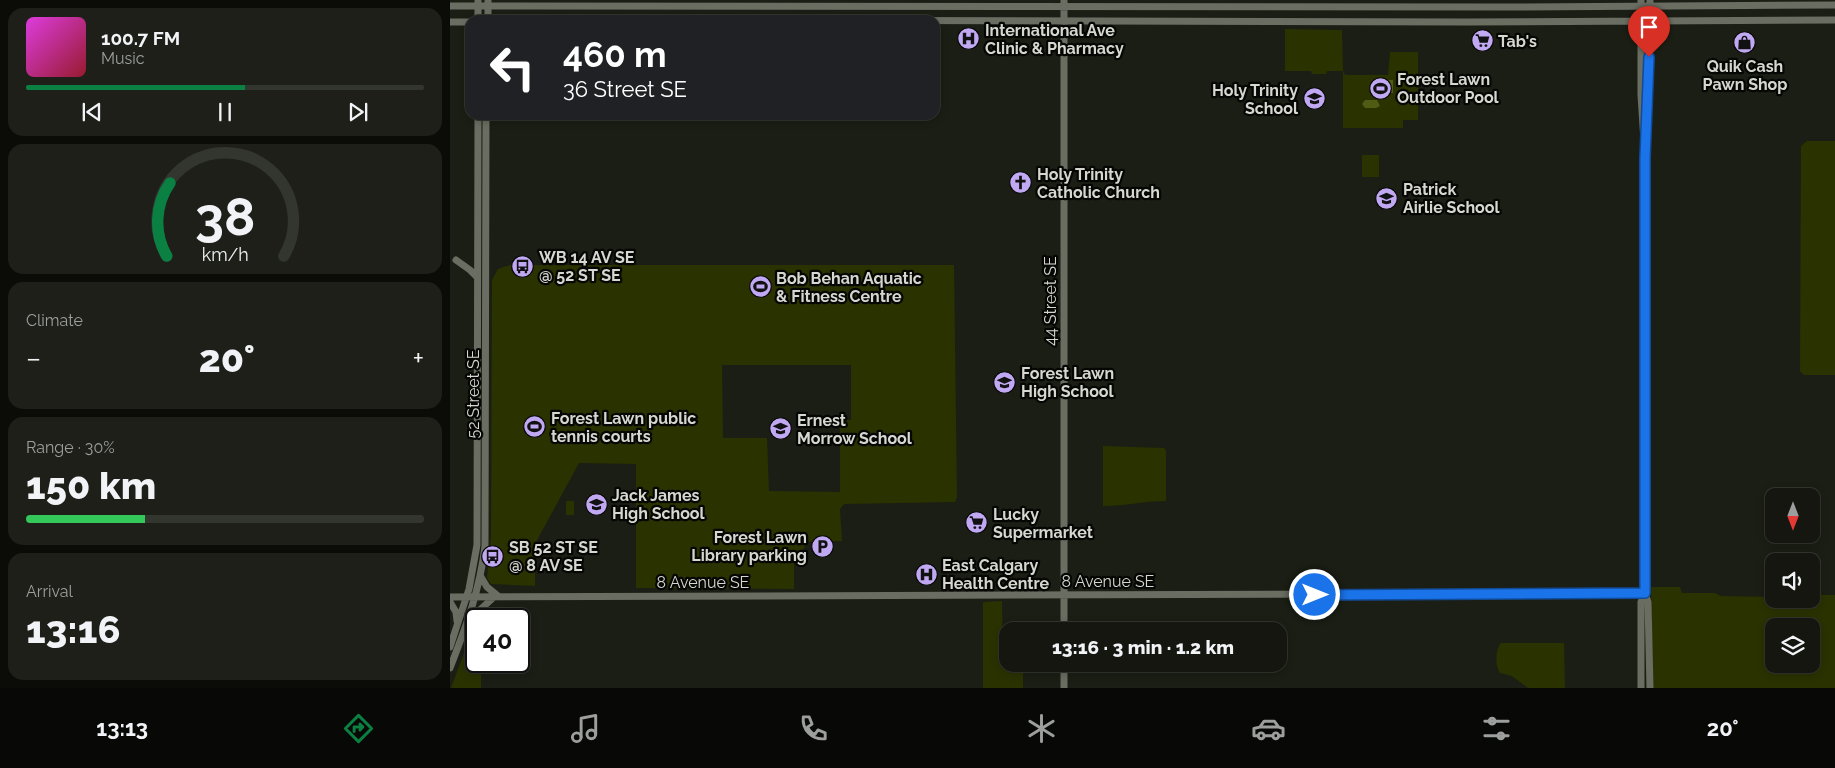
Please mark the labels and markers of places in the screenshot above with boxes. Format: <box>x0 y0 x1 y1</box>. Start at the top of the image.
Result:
pin <box>1628 6 1670 57</box>
place label: International Ave Clinic & Pharmacy <box>985 21 1124 58</box>
hospital icon: International Ave Clinic & Pharmacy <box>957 27 981 51</box>
supermarket icon: Tab's <box>1470 29 1494 53</box>
shop icon: Quik Cash Pawn Shop <box>1733 30 1757 54</box>
place label: Tab's <box>1498 32 1537 51</box>
place label: Quik Cash Pawn Shop <box>1703 57 1787 94</box>
place label: Forest Lawn Outdoor Pool <box>1397 70 1500 107</box>
sports icon: Forest Lawn Outdoor Pool <box>1369 76 1393 100</box>
place label: Holy Trinity School <box>1212 81 1299 118</box>
school or university icon: Holy Trinity School <box>1302 87 1326 111</box>
place label: Holy Trinity Catholic Church <box>1037 165 1160 202</box>
church icon: Holy Trinity Catholic Church <box>1009 171 1033 195</box>
place label: Patrick Airlie School <box>1403 180 1500 217</box>
school or university icon: Patrick Airlie School <box>1375 186 1399 210</box>
place label: WB 14 AV SE @ 52 ST SE <box>539 248 635 285</box>
bus stop icon: WB 14 AV SE @ 52 ST SE <box>511 254 535 278</box>
place label: Bob Behan Aquatic & Fitness Centre <box>776 269 922 306</box>
sports icon: Bob Behan Aquatic & Fitness Centre <box>748 275 772 299</box>
place label: Forest Lawn High School <box>1021 364 1115 401</box>
school or university icon: Forest Lawn High School <box>993 370 1017 394</box>
place label: Forest Lawn public tennis courts <box>551 409 696 446</box>
place label: Ernest Morrow School <box>797 411 913 448</box>
sports icon: Forest Lawn public tennis courts <box>523 415 547 439</box>
school or university icon: Ernest Morrow School <box>769 417 793 441</box>
place label: Jack James High School <box>612 486 706 523</box>
school or university icon: Jack James High School <box>584 492 608 516</box>
place label: Lucky Supermarket <box>993 505 1093 542</box>
supermarket icon: Lucky Supermarket <box>965 511 989 535</box>
place label: Forest Lawn Library parking <box>691 528 807 565</box>
parking icon: Forest Lawn Library parking <box>811 534 835 558</box>
place label: SB 52 ST SE @ 8 AV SE <box>509 538 598 575</box>
bus stop icon: SB 52 ST SE @ 8 AV SE <box>481 544 505 568</box>
place label: East Calgary Health Centre <box>942 556 1050 593</box>
hospital icon: East Calgary Health Centre <box>914 562 938 586</box>

